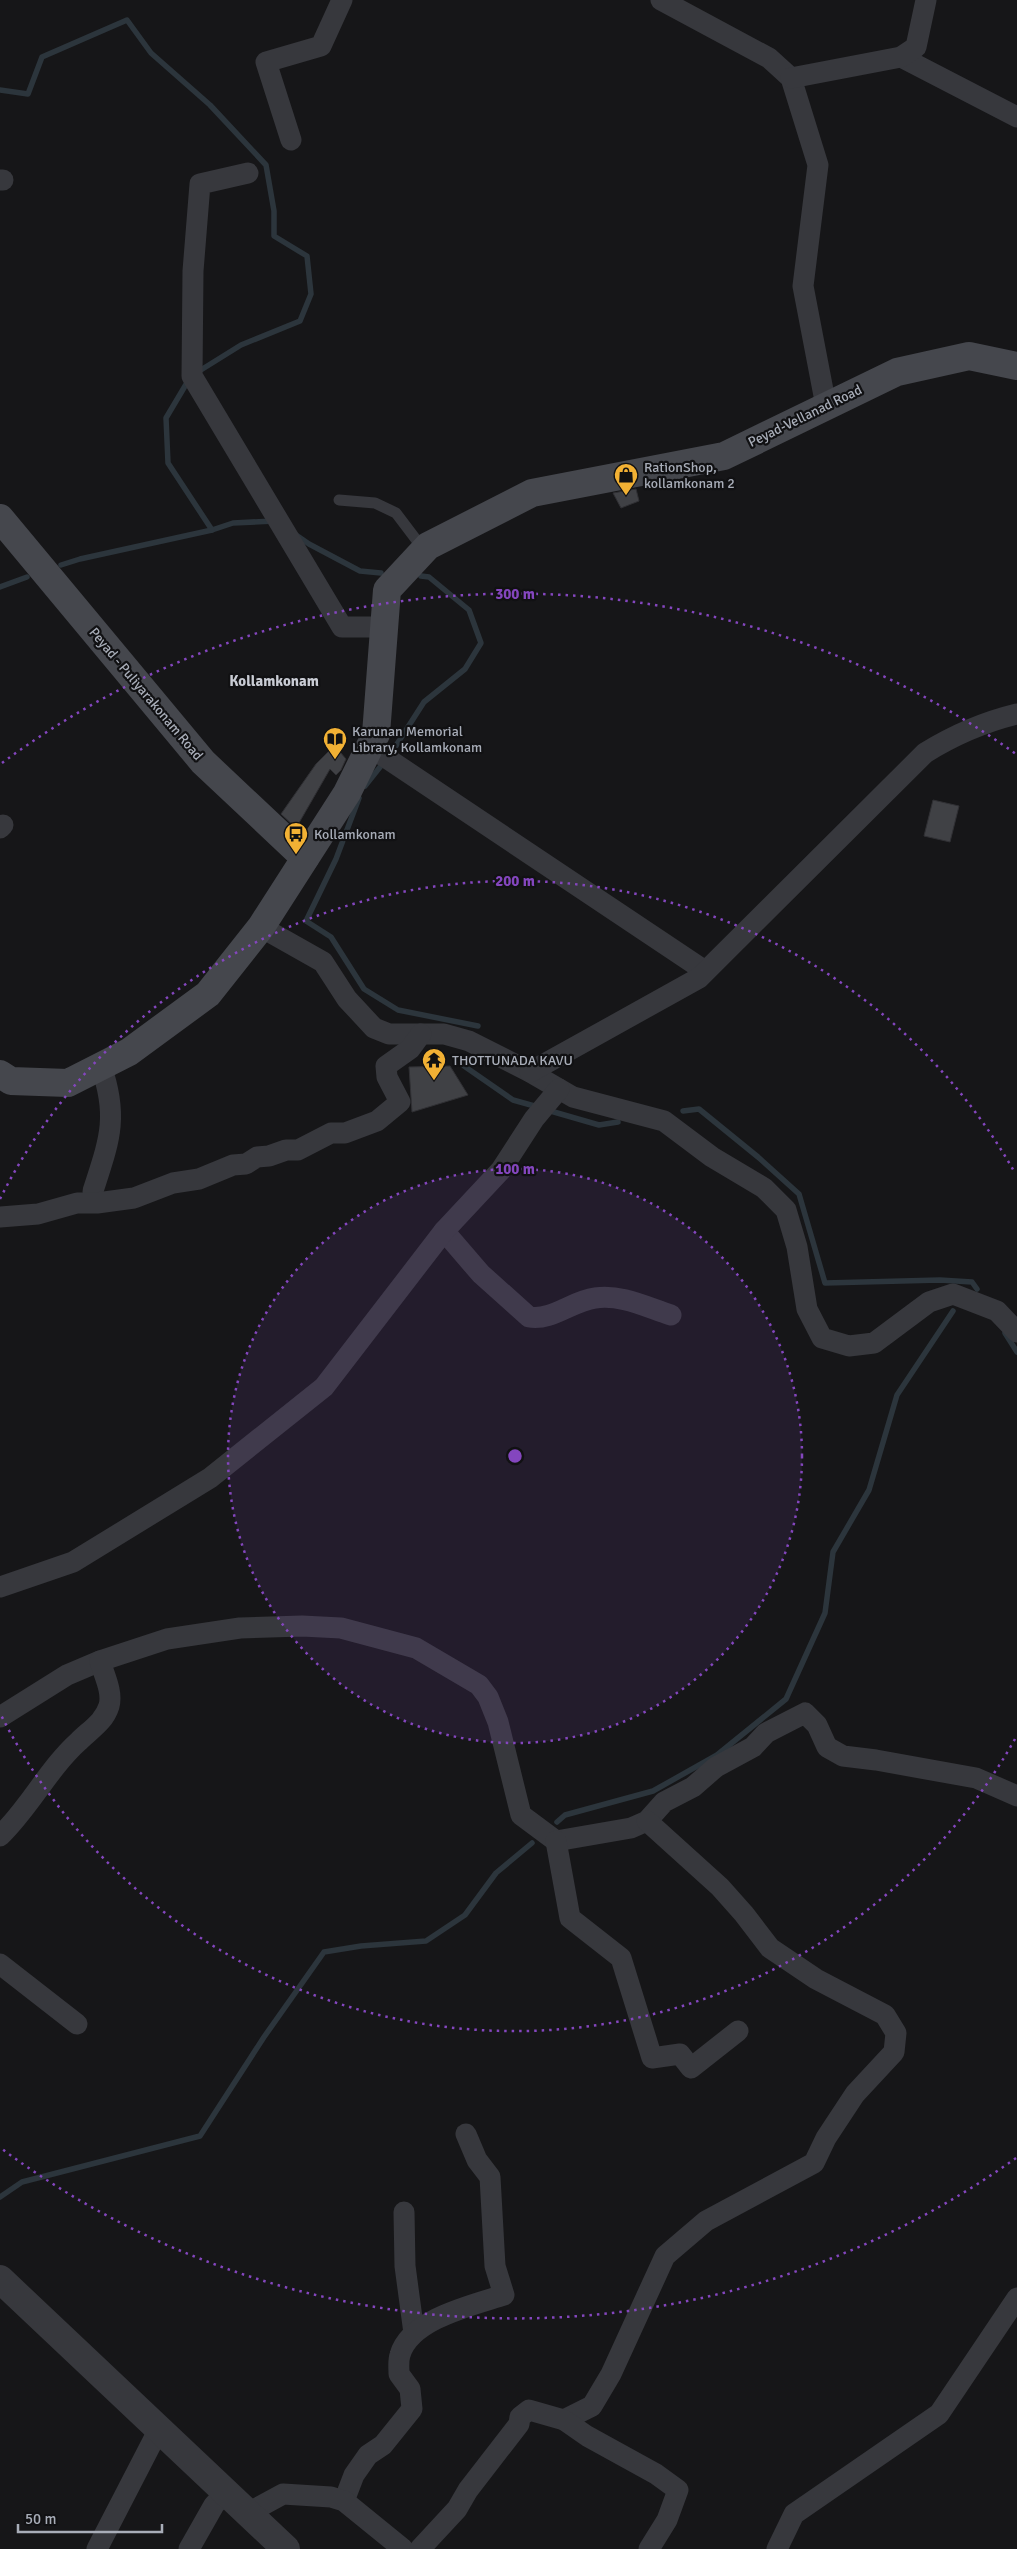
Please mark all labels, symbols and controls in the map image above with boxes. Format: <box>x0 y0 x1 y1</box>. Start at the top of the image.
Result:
street label: Peyad-Vellanad Road <box>745 381 865 451</box>
place label: RationShop, kollamkonam 2 <box>644 459 735 492</box>
shop icon: RationShop, kollamkonam 2 <box>613 462 639 496</box>
text: 300 m <box>495 585 535 603</box>
street label: Peyad - Puliyarakonam Road <box>85 624 207 764</box>
district label: Kollamkonam <box>229 672 319 690</box>
place label: Karunan Memorial Library, Kollamkonam <box>352 723 482 756</box>
library icon: Karunan Memorial Library, Kollamkonam <box>322 726 348 760</box>
bus stop icon: Kollamkonam <box>283 821 309 855</box>
place label: Kollamkonam <box>314 826 396 843</box>
text: 200 m <box>495 872 535 890</box>
temple icon: THOTTUNADA KAVU <box>421 1047 447 1081</box>
place label: THOTTUNADA KAVU <box>452 1052 573 1069</box>
text: 100 m <box>495 1160 535 1178</box>
centre of rings <box>506 1447 524 1465</box>
scale bar <box>18 2502 161 2534</box>
text: 50 m <box>25 2510 56 2528</box>

